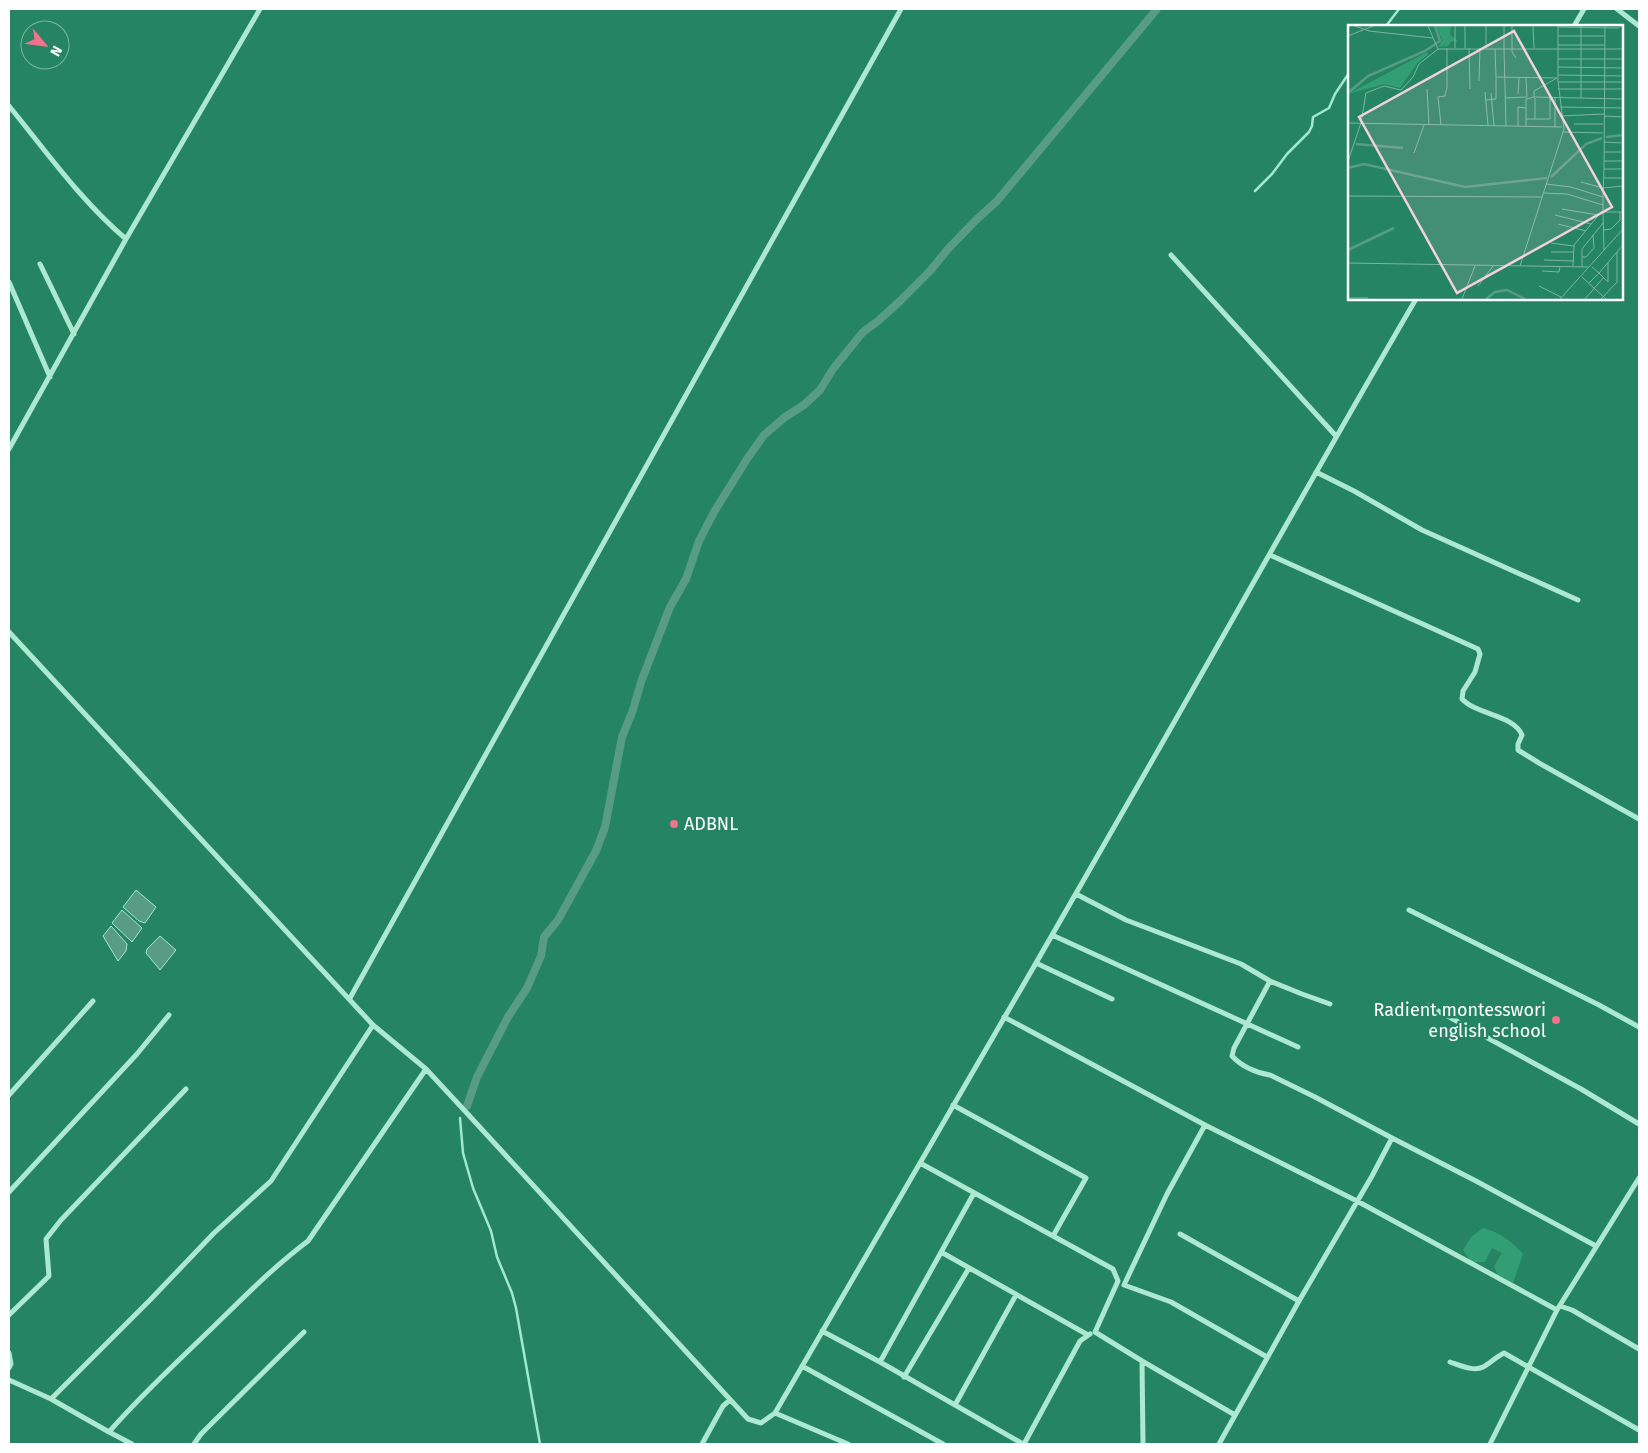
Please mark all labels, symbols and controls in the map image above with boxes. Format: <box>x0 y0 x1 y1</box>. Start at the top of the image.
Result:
north arrow <box>20 20 70 70</box>
inset map <box>1348 25 1623 300</box>
text: N <box>46 43 66 59</box>
place label: ADBNL <box>684 813 738 835</box>
marker: ADBNL <box>668 818 680 830</box>
place label: Radient montesswori english school <box>1374 999 1546 1042</box>
marker: Radient montesswori english school <box>1550 1014 1562 1026</box>

